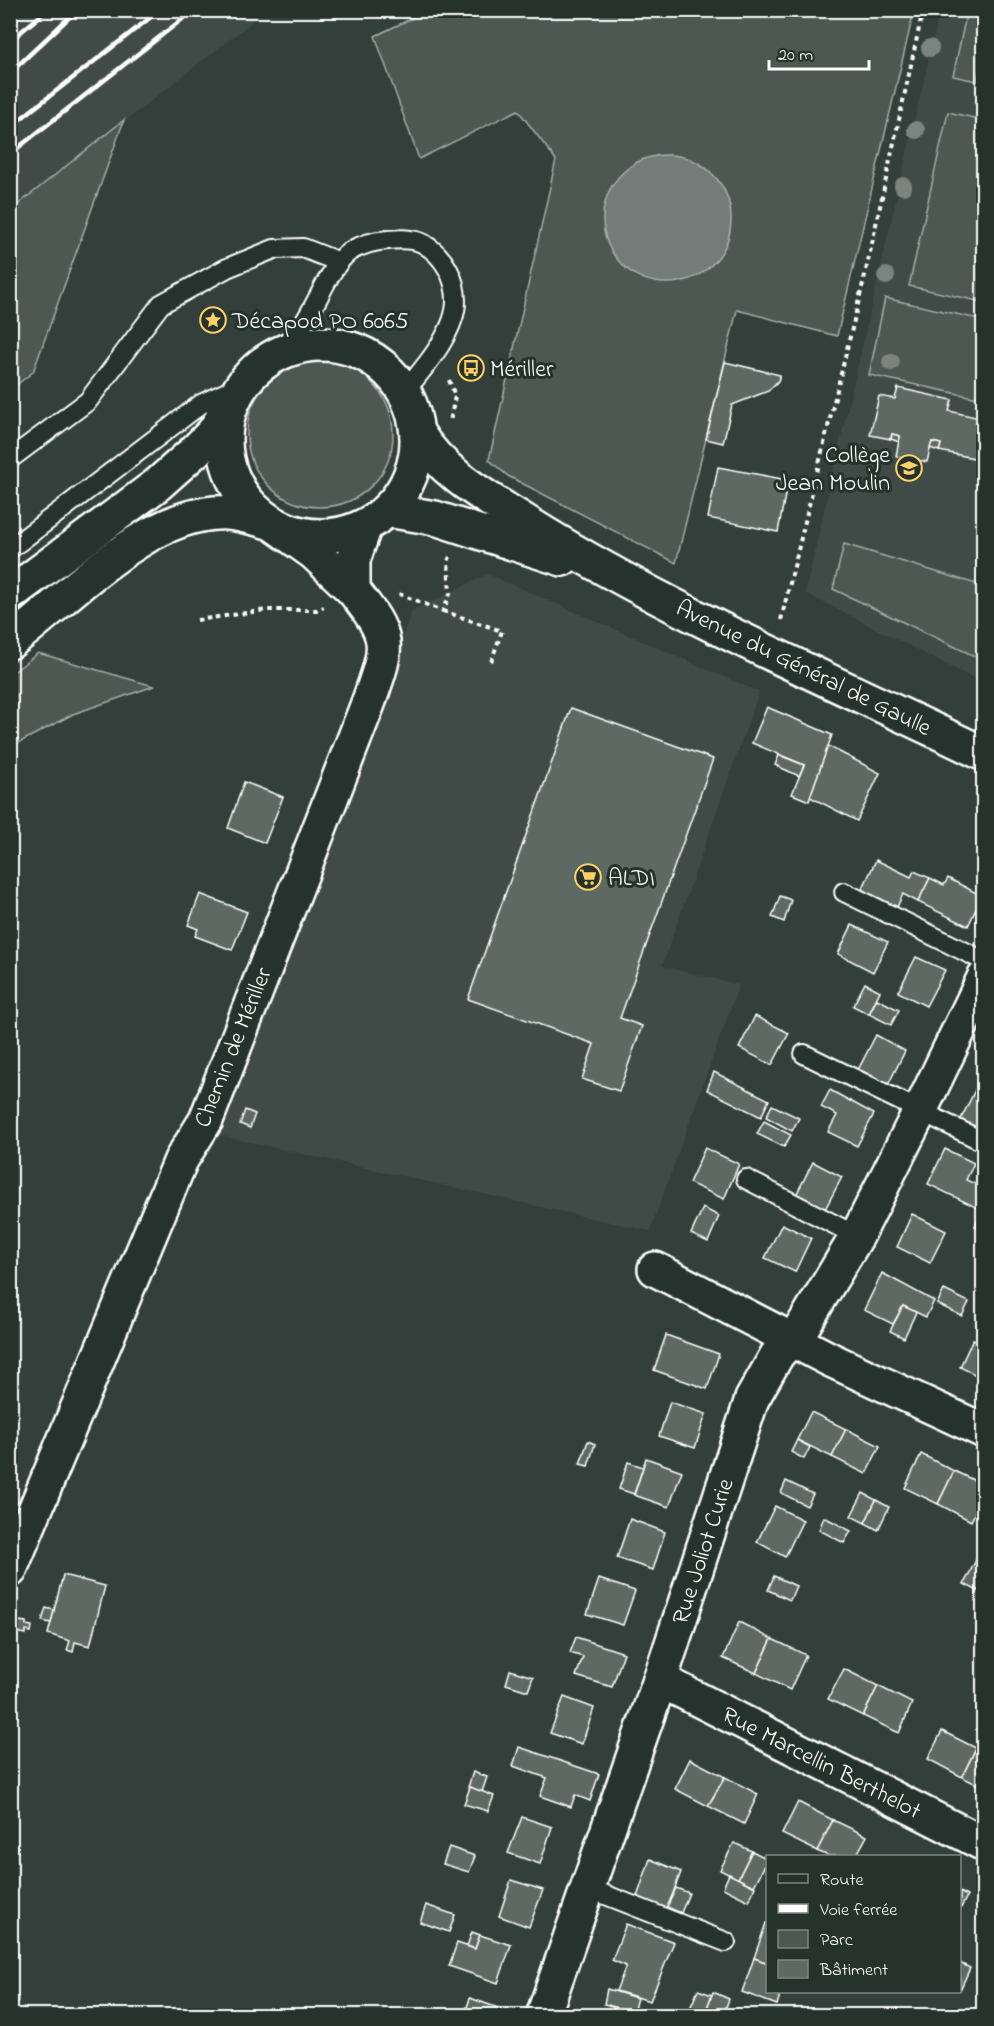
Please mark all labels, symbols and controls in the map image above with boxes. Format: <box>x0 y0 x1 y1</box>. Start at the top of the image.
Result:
scale bar <box>769 33 870 71</box>
text: 20 m <box>778 43 813 69</box>
place icon: Décapod PO 6065 <box>198 305 228 335</box>
place label: Décapod PO 6065 <box>231 305 409 340</box>
bus stop icon: Mériller <box>456 353 486 383</box>
place label: Mériller <box>490 353 554 388</box>
place label: Collège Jean Moulin <box>776 439 890 502</box>
school or university icon: Collège Jean Moulin <box>894 453 924 483</box>
street label: Avenue du Général de Gaulle <box>669 592 937 747</box>
supermarket icon: ALDI <box>573 862 603 892</box>
place label: ALDI <box>608 862 655 897</box>
street label: Chemin de Mériller <box>186 962 283 1133</box>
street label: Rue Joliot Curie <box>664 1474 744 1629</box>
street label: Rue Marcellin Berthelot <box>715 1699 927 1830</box>
legend <box>766 1855 961 1993</box>
text: Route <box>820 1868 865 1894</box>
text: Voie ferrée <box>819 1898 898 1924</box>
text: Parc <box>820 1928 853 1954</box>
text: Bâtiment <box>819 1958 888 1984</box>

